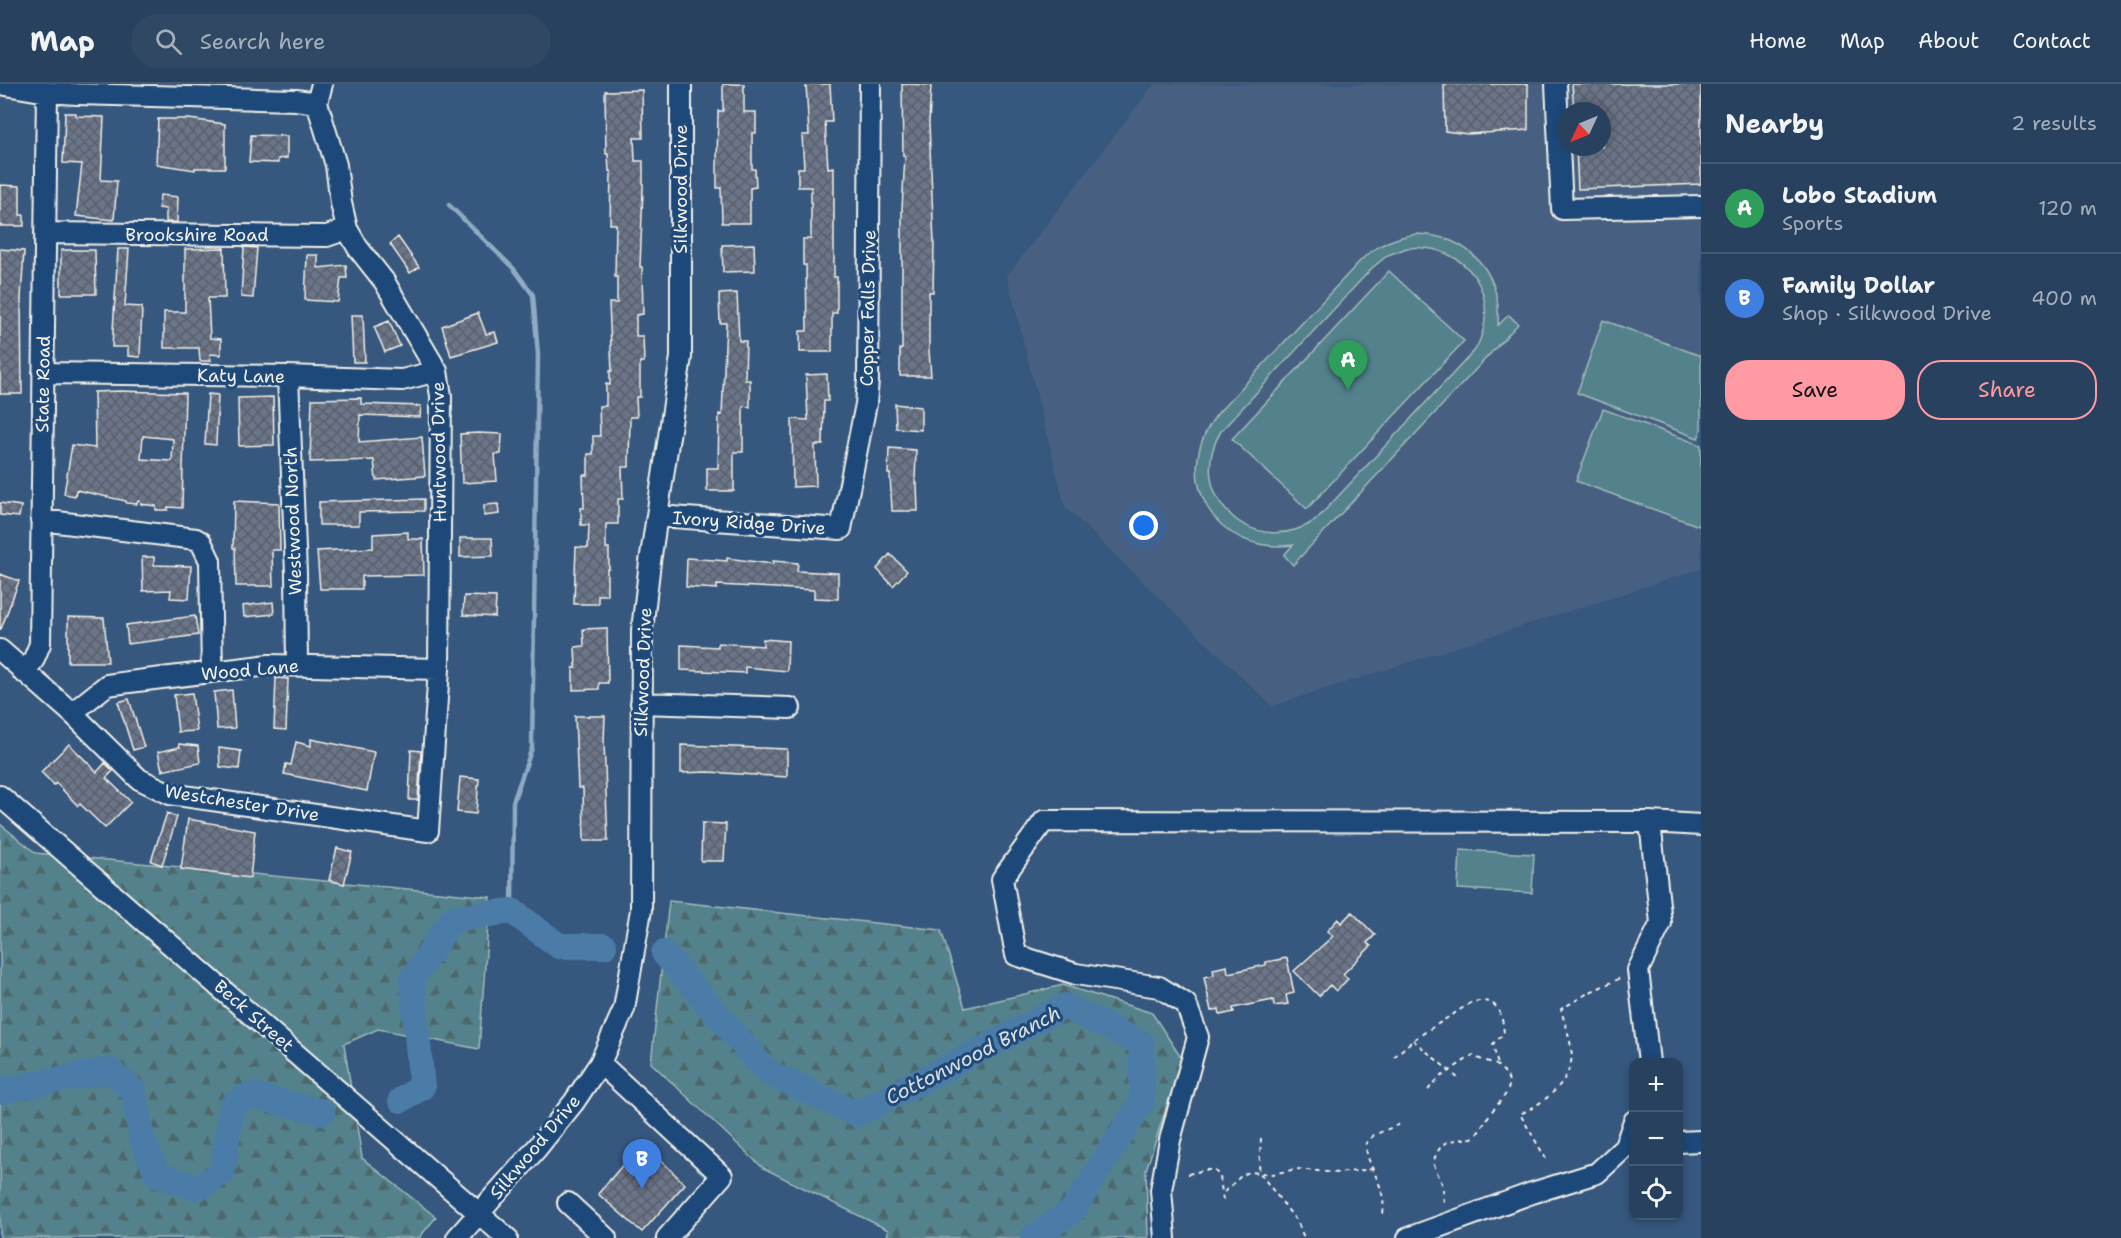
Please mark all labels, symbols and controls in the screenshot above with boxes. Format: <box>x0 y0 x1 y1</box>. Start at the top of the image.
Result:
search box <box>131 14 551 68</box>
text: Map <box>30 22 95 60</box>
icon: search <box>152 25 185 58</box>
text: Search here <box>200 27 325 56</box>
text: Home <box>1749 27 1807 55</box>
text: Map <box>1840 27 1885 55</box>
text: About <box>1918 27 1979 55</box>
text: Contact <box>2012 27 2091 55</box>
north arrow <box>1557 102 1611 156</box>
text: Nearby <box>1725 106 1824 141</box>
text: 2 results <box>2011 110 2097 136</box>
street label: Silkwood Drive <box>669 124 693 254</box>
text: Lobo Stadium <box>1782 181 1937 210</box>
text: A <box>1737 195 1752 221</box>
text: 120 m <box>2038 195 2097 221</box>
text: Sports <box>1782 210 1843 236</box>
street label: Brookshire Road <box>125 223 269 247</box>
street label: Copper Falls Drive <box>855 229 881 387</box>
text: Family Dollar <box>1782 271 1935 300</box>
text: B <box>1738 285 1751 311</box>
text: 400 m <box>2031 285 2097 311</box>
text: Shop · Silkwood Drive <box>1782 300 1992 326</box>
street label: State Road <box>30 335 56 433</box>
pin: A <box>1328 340 1368 390</box>
button: Save <box>1725 360 1905 420</box>
button: Share <box>1917 360 2097 420</box>
street label: Katy Lane <box>197 363 285 389</box>
street label: Huntwood Drive <box>426 381 452 523</box>
street label: Westwood North <box>278 446 308 596</box>
street label: Ivory Ridge Drive <box>672 506 826 540</box>
your location <box>1129 511 1158 540</box>
street label: Silkwood Drive <box>629 607 657 737</box>
street label: Wood Lane <box>200 654 300 686</box>
street label: Westchester Drive <box>163 779 321 827</box>
street label: Beck Street <box>209 975 299 1057</box>
water label: Cottonwood Branch <box>881 1000 1065 1110</box>
map controls <box>1629 1058 1683 1220</box>
button: + <box>1629 1058 1683 1112</box>
street label: Silkwood Drive <box>484 1090 586 1204</box>
button: − <box>1629 1112 1683 1166</box>
pin: B <box>622 1140 662 1189</box>
button: locate <box>1629 1166 1683 1220</box>

